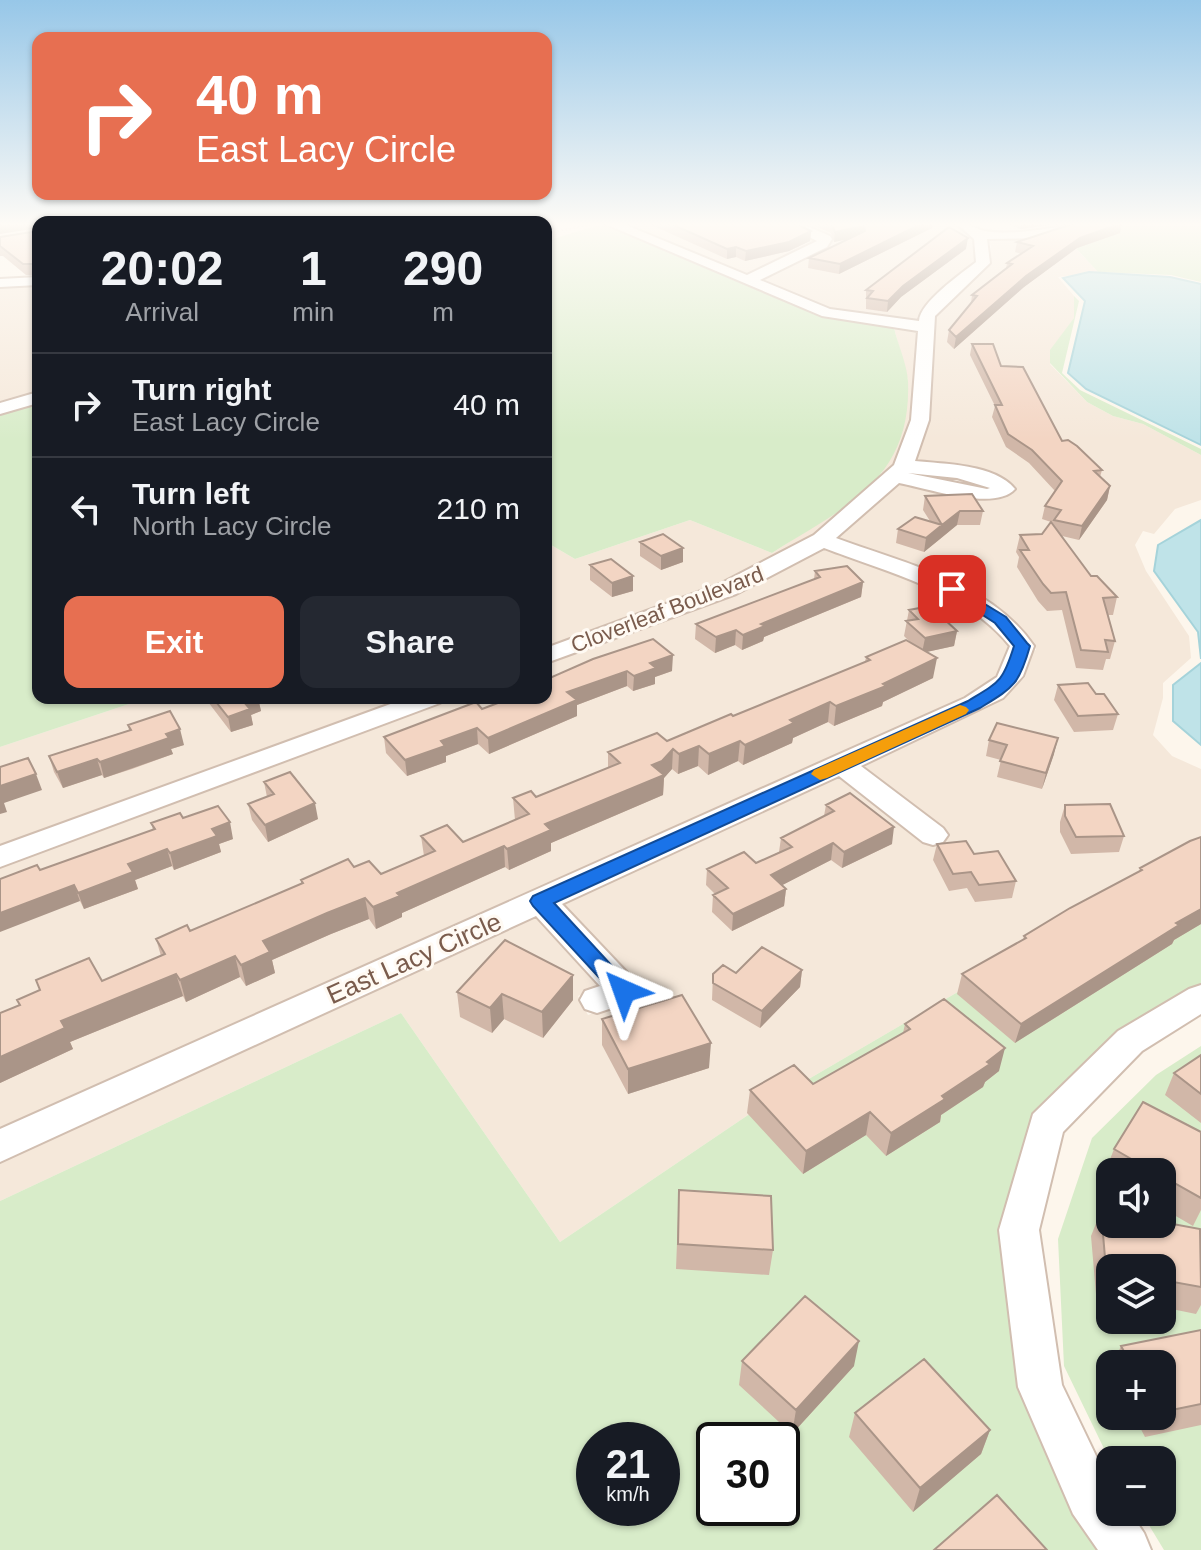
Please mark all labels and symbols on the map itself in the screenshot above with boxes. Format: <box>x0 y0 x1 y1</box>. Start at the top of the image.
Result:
pin <box>918 555 986 623</box>
street label: Cloverleaf Boulevard <box>567 561 767 658</box>
street label: East Lacy Circle <box>322 906 506 1010</box>
position arrow <box>582 949 666 1033</box>
speed limit sign: 30 <box>696 1422 800 1526</box>

